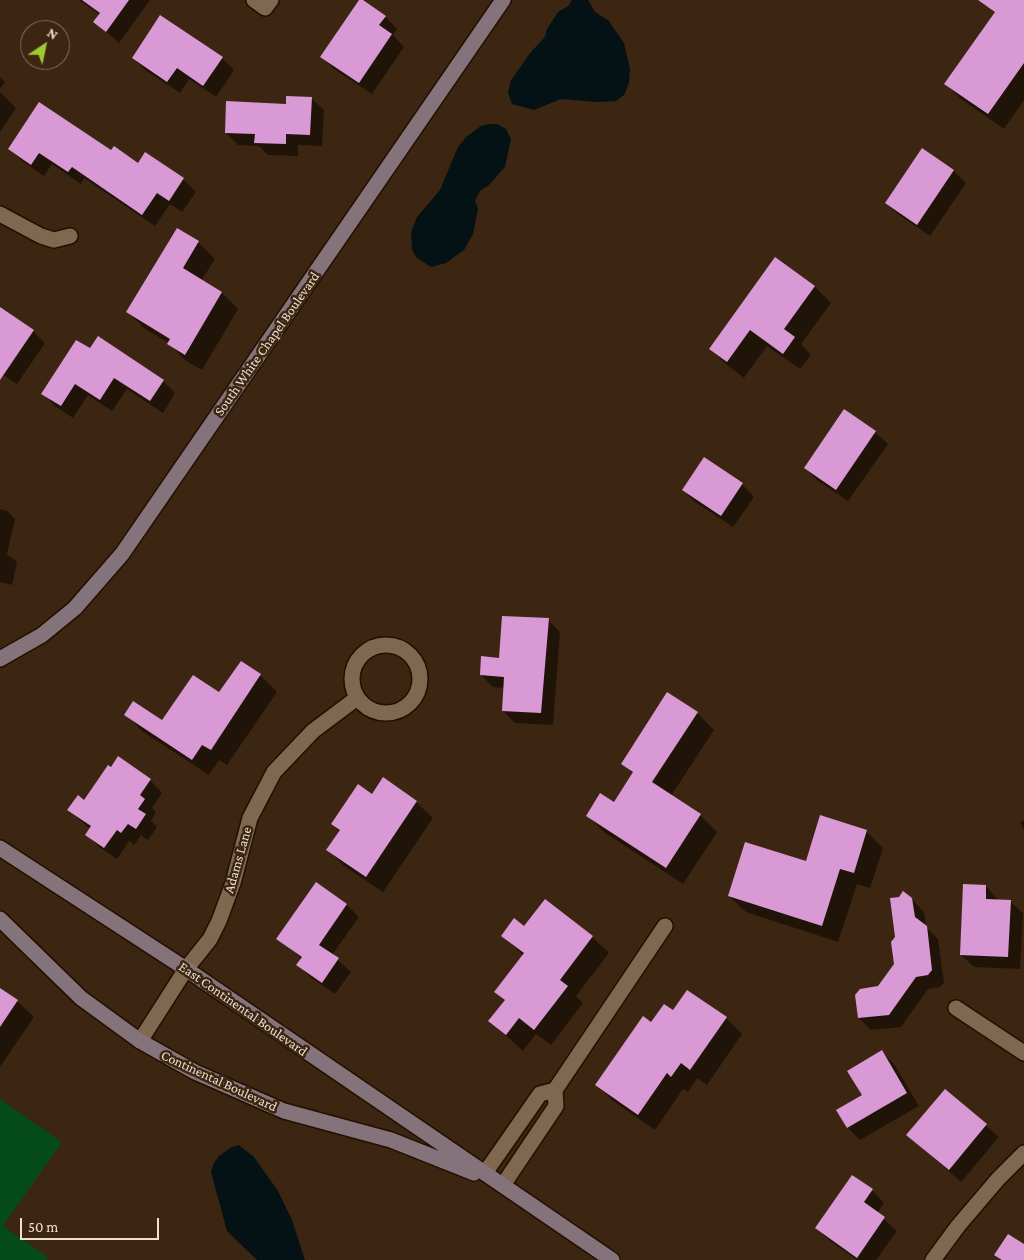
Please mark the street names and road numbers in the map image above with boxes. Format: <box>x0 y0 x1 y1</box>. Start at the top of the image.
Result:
street label: South White Chapel Boulevard <box>211 269 323 419</box>
street label: Adams Lane <box>221 825 255 895</box>
street label: East Continental Boulevard <box>175 958 311 1060</box>
street label: Continental Boulevard <box>158 1047 280 1115</box>

